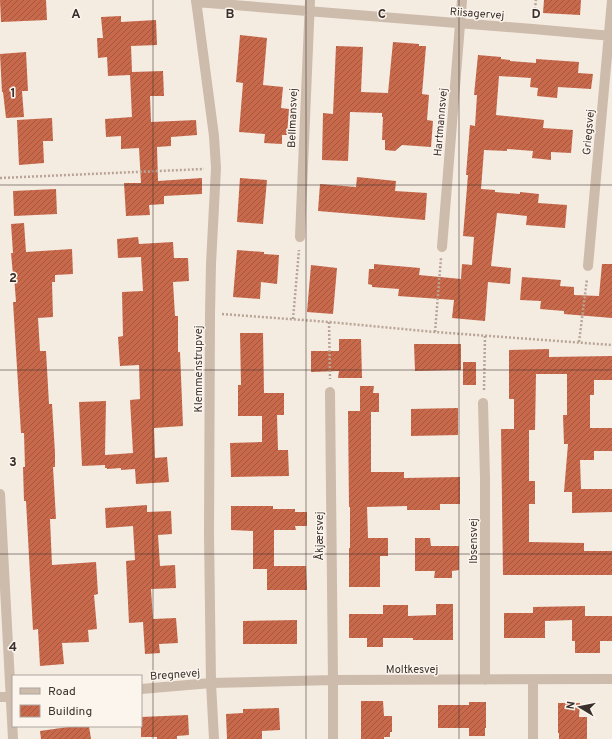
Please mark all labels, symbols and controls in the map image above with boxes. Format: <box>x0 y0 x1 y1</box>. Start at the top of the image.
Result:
street label: Riisagervej <box>449 5 505 23</box>
text: A <box>71 7 81 23</box>
text: B <box>226 7 235 23</box>
text: C <box>378 7 386 23</box>
text: D <box>531 7 541 23</box>
text: 1 <box>10 86 16 102</box>
street label: Hartmannsvej <box>431 87 451 157</box>
street label: Bellmansvej <box>285 88 301 148</box>
street label: Griegsvej <box>580 108 598 156</box>
text: 2 <box>9 271 17 287</box>
street label: Klemmenstrupvej <box>192 326 206 413</box>
text: 3 <box>9 455 17 471</box>
street label: Åkjærsvej <box>313 511 327 561</box>
street label: Ibsensvej <box>467 518 481 564</box>
text: 4 <box>9 640 17 656</box>
street label: Moltkesvej <box>386 663 438 677</box>
street label: Bregnevej <box>150 666 200 684</box>
legend <box>12 675 142 727</box>
text: Road <box>48 684 76 700</box>
north arrow <box>560 687 600 727</box>
text: N <box>564 700 579 711</box>
text: Building <box>48 704 92 720</box>

